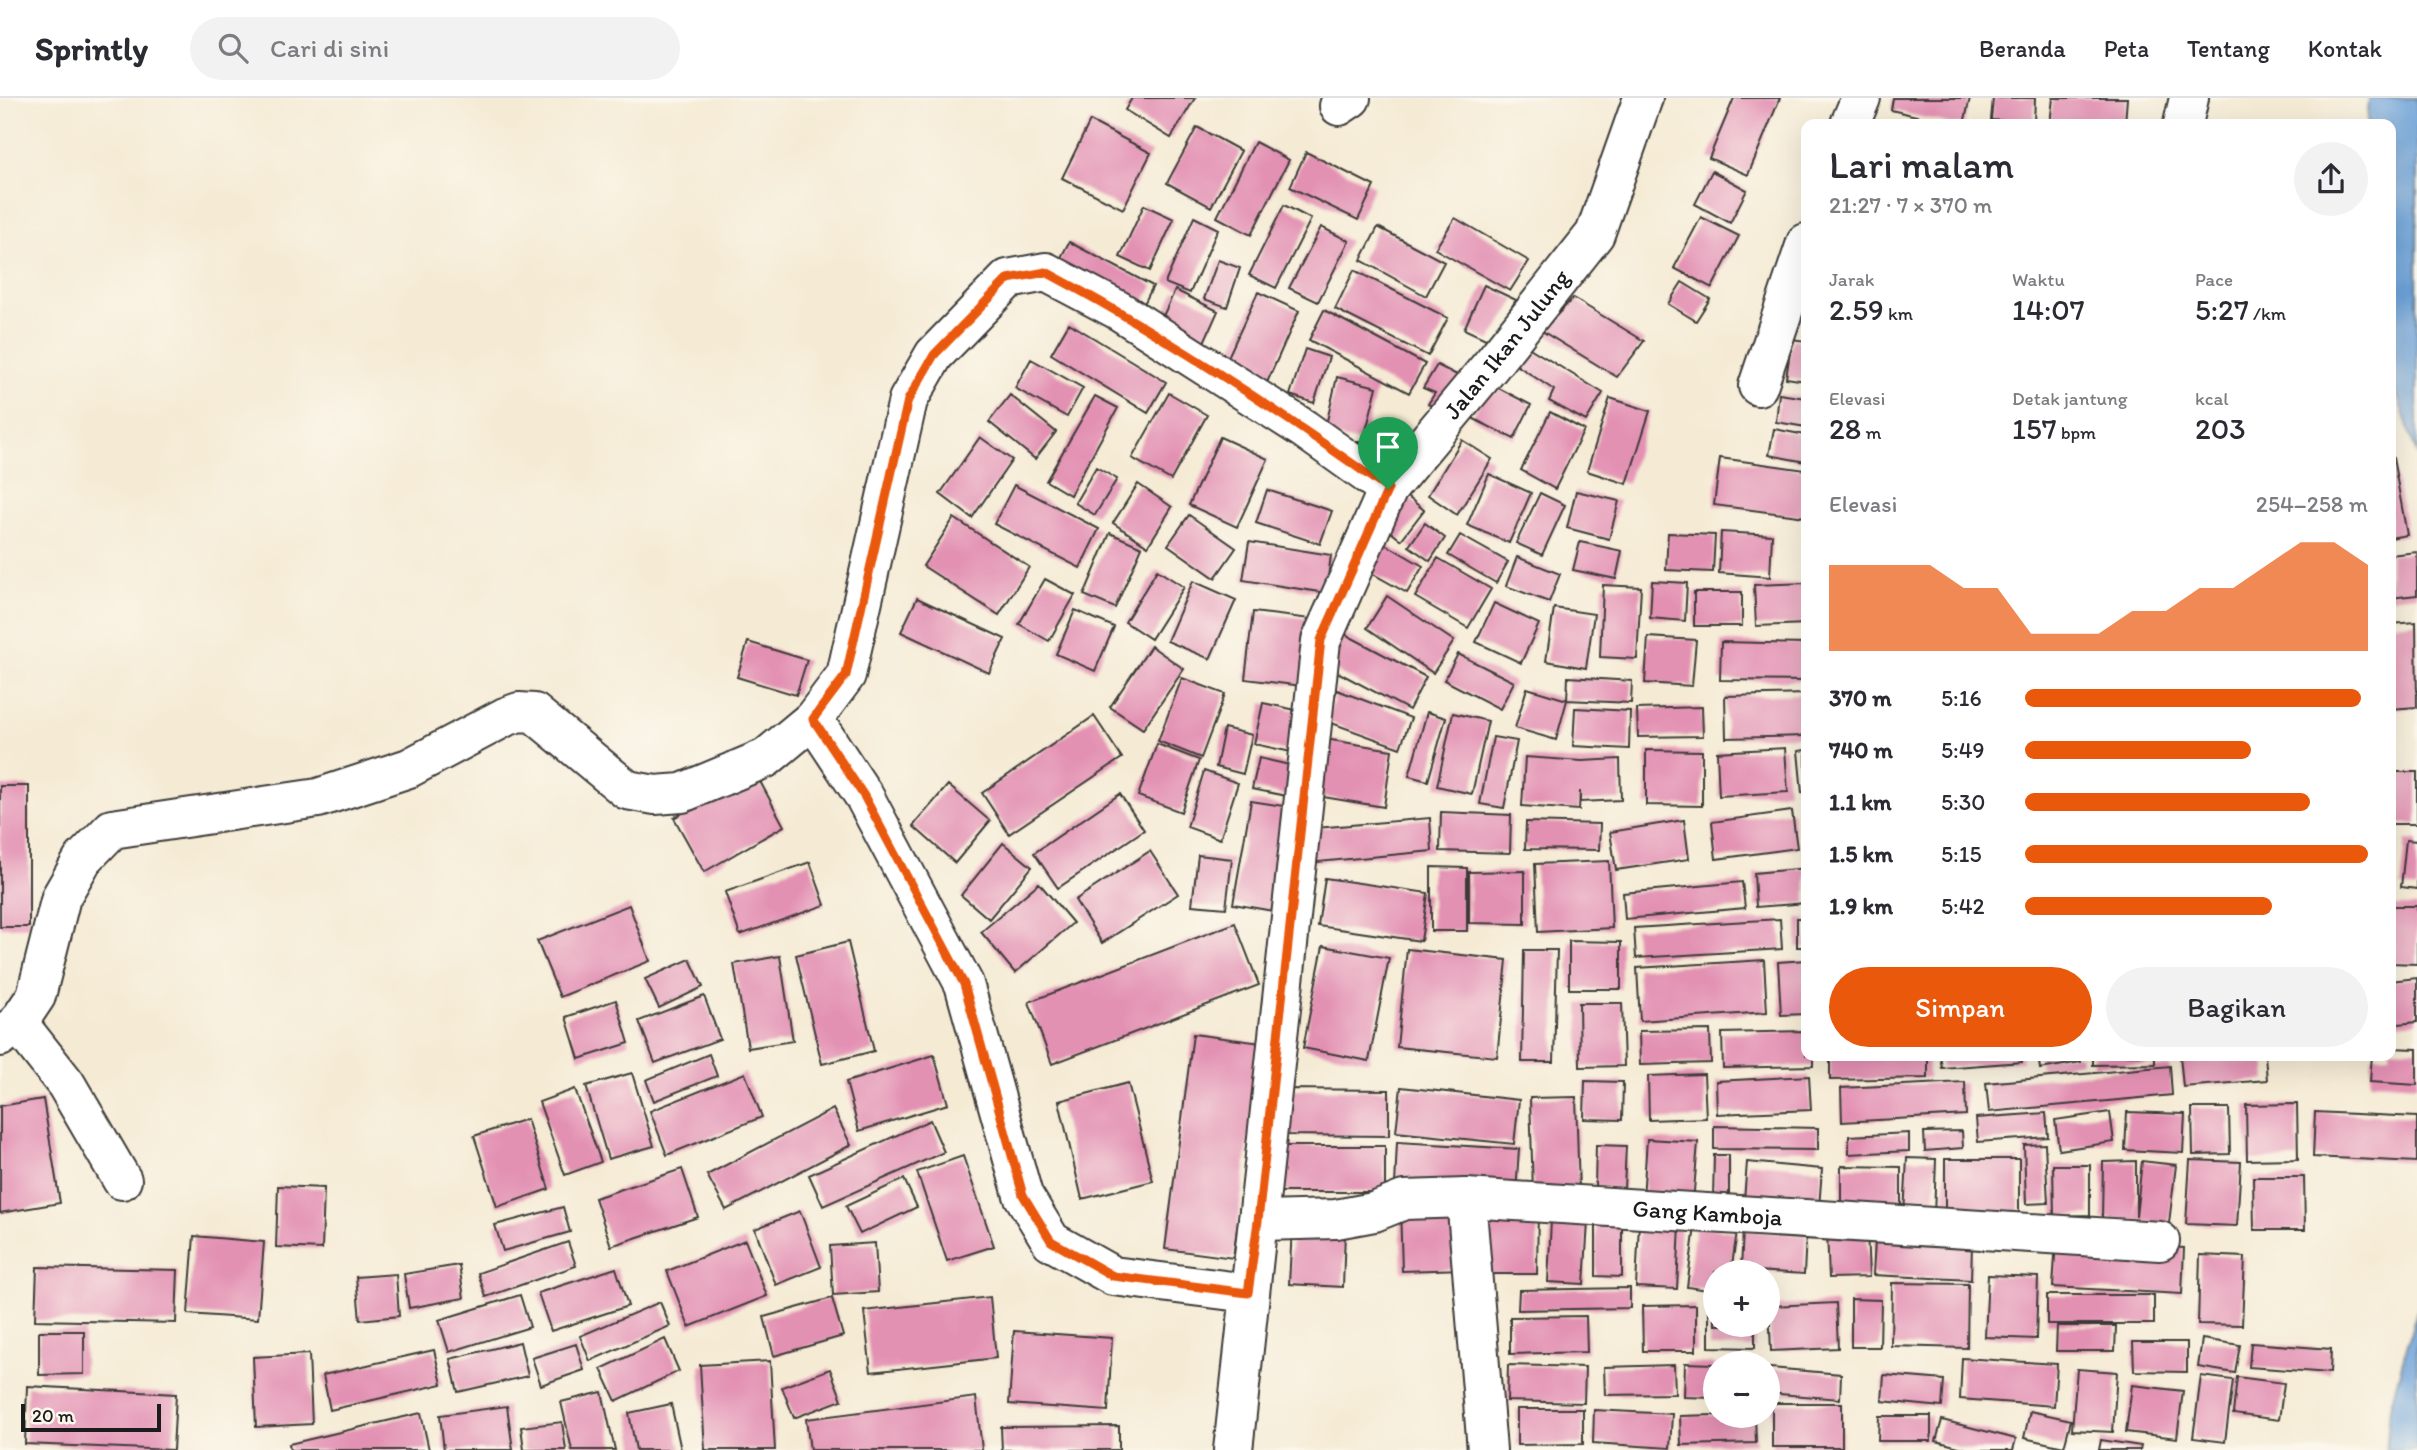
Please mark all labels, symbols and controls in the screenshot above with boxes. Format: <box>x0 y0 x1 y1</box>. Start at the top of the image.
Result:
search box <box>190 17 680 80</box>
text: Sprintly <box>35 29 148 68</box>
icon: search <box>214 29 252 67</box>
text: Cari di sini <box>270 32 389 64</box>
text: Beranda <box>1979 34 2066 63</box>
text: Peta <box>2104 34 2149 63</box>
text: Tentang <box>2187 34 2270 63</box>
text: Kontak <box>2308 34 2382 63</box>
text: Lari malam <box>1829 142 2014 188</box>
button: share <box>2294 142 2368 216</box>
text: 21:27 · 7 × 370 m <box>1829 191 1992 219</box>
street label: Jalan Ikan Julung <box>1437 263 1576 425</box>
text: Jarak <box>1829 268 1874 291</box>
text: Waktu <box>2012 268 2065 291</box>
text: Pace <box>2195 268 2233 291</box>
text: 2.59 <box>1829 291 1884 328</box>
text: 14:07 <box>2012 291 2085 328</box>
text: 5:27 <box>2195 291 2249 328</box>
text: km <box>1884 302 1913 325</box>
text: /km <box>2249 302 2286 325</box>
text: Elevasi <box>1829 387 1885 410</box>
text: Detak jantung <box>2012 387 2128 410</box>
text: kcal <box>2195 387 2229 410</box>
text: 28 <box>1829 410 1861 447</box>
text: 157 <box>2012 410 2057 447</box>
text: 203 <box>2195 410 2246 447</box>
pin <box>1358 417 1418 489</box>
text: m <box>1861 421 1882 444</box>
text: bpm <box>2057 421 2096 444</box>
icon: arrive <box>1369 428 1407 466</box>
text: Elevasi <box>1829 490 1897 518</box>
text: 254–258 m <box>2256 490 2368 518</box>
text: 370 m <box>1829 684 1892 712</box>
text: 5:16 <box>1941 684 1982 712</box>
text: 740 m <box>1829 736 1893 764</box>
text: 5:49 <box>1941 736 1985 764</box>
text: 1.1 km <box>1829 788 1892 816</box>
text: 5:30 <box>1941 788 1985 816</box>
text: 1.5 km <box>1829 840 1893 868</box>
text: 5:15 <box>1941 840 1981 868</box>
text: 1.9 km <box>1829 892 1893 920</box>
text: 5:42 <box>1941 892 1985 920</box>
button: Simpan <box>1829 967 2092 1047</box>
button: Bagikan <box>2106 967 2368 1047</box>
street label: Gang Kamboja <box>1632 1193 1784 1232</box>
map controls <box>1703 1260 1780 1428</box>
button: + <box>1703 1260 1780 1337</box>
button: − <box>1703 1351 1780 1428</box>
scale bar <box>21 1401 161 1433</box>
text: 20 m <box>32 1404 74 1427</box>

